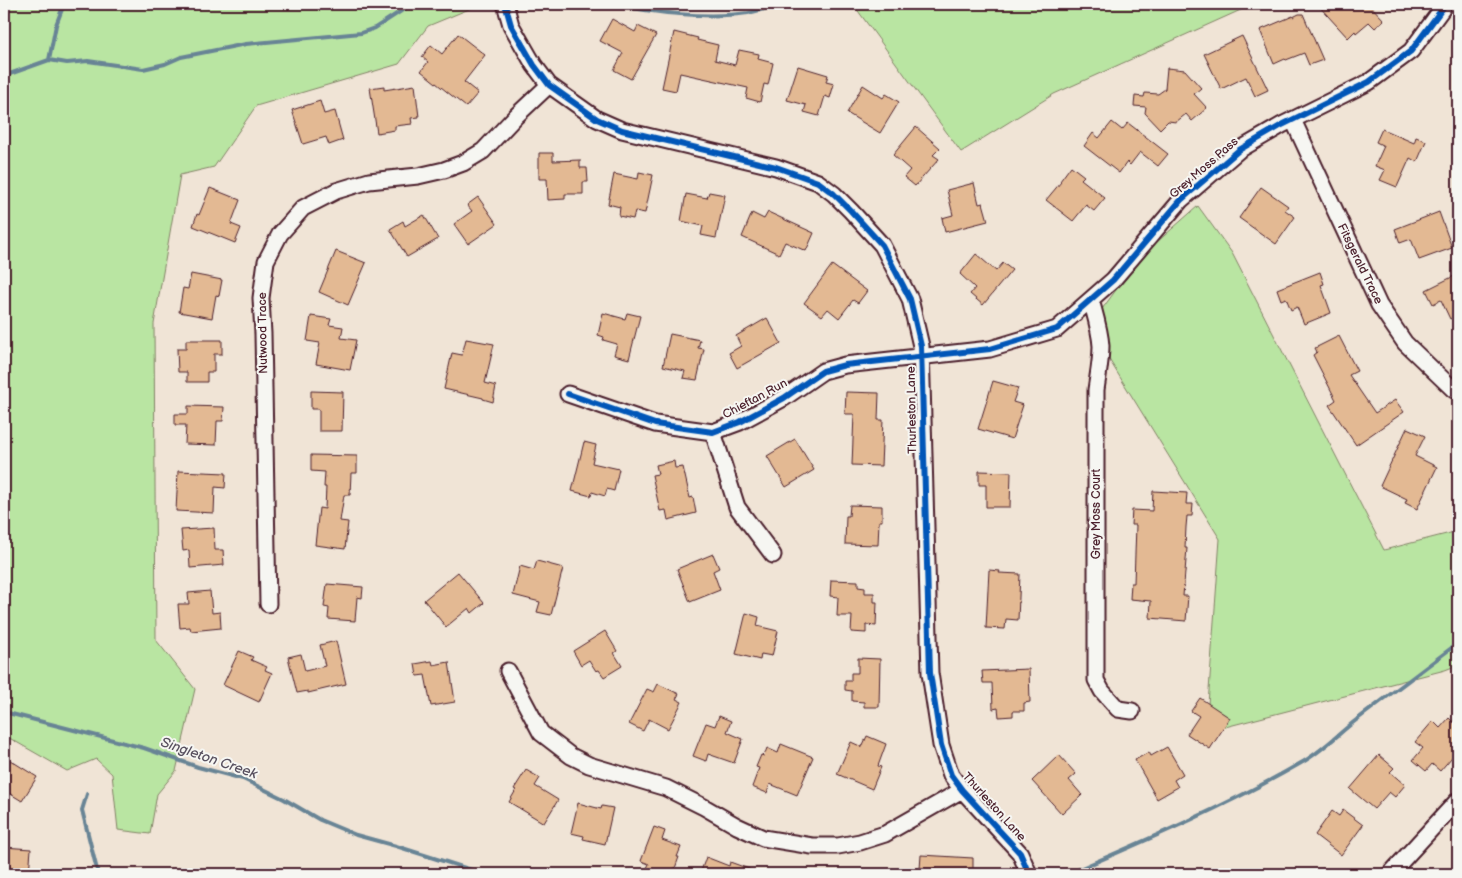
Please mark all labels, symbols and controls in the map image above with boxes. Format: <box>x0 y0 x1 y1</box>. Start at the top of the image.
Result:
street label: Grey Moss Pass <box>1167 134 1241 202</box>
street label: Fitsgerald Trace <box>1334 221 1386 307</box>
street label: Nutwood Trace <box>255 292 271 374</box>
street label: Thurleston Lane <box>904 366 920 454</box>
street label: Chieftan Run <box>720 376 790 422</box>
street label: Grey Moss Court <box>1089 469 1104 559</box>
water label: Singleton Creek <box>158 734 261 783</box>
street label: Thurleston Lane <box>959 769 1029 845</box>

